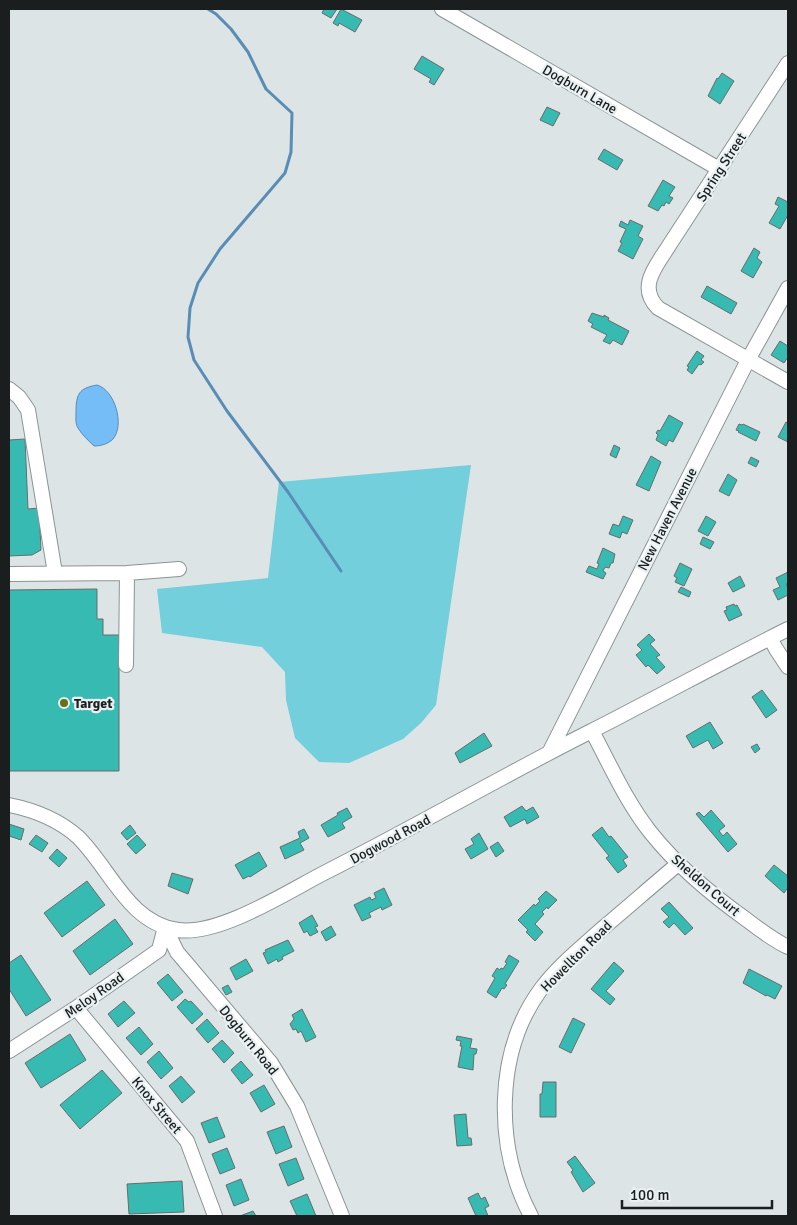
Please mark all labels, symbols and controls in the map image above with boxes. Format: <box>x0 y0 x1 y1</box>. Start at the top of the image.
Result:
street label: Dogburn Lane <box>539 61 620 118</box>
street label: Spring Street <box>693 129 750 205</box>
street label: New Haven Avenue <box>634 465 701 574</box>
place label: Target <box>74 695 113 712</box>
marker: Target <box>58 697 70 709</box>
street label: Dogwood Road <box>347 811 433 868</box>
street label: Sheldon Court <box>668 851 744 920</box>
street label: Howellton Road <box>537 917 616 996</box>
street label: Meloy Road <box>61 969 127 1022</box>
street label: Dogburn Road <box>215 1002 282 1079</box>
street label: Knox Street <box>128 1073 185 1137</box>
scale bar <box>622 1178 772 1210</box>
text: 100 m <box>630 1186 670 1204</box>

